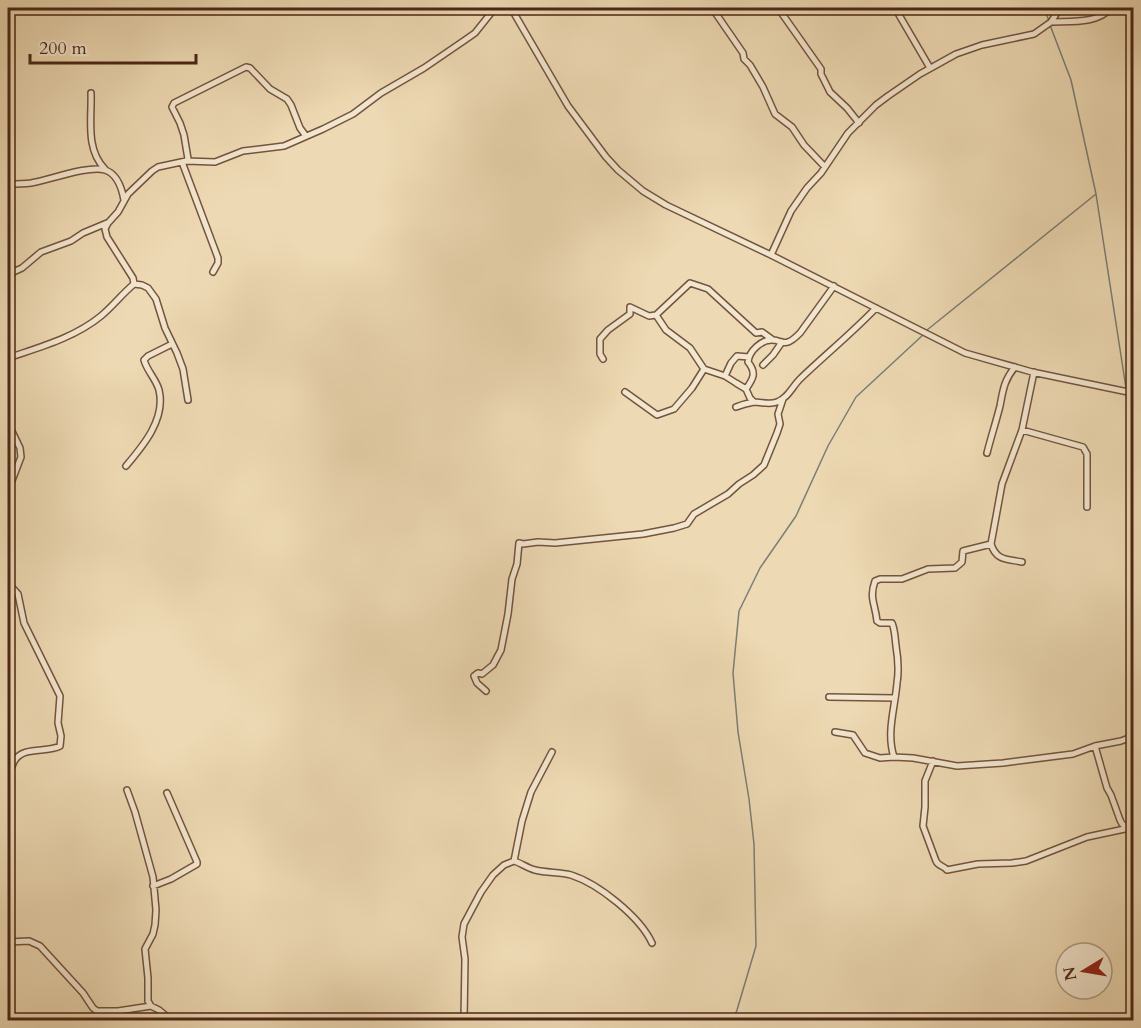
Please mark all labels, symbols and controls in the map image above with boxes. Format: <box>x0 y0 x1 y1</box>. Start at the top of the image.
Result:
scale bar <box>30 27 196 65</box>
text: 200 m <box>39 36 87 61</box>
north arrow <box>1054 941 1114 1001</box>
text: N <box>1058 965 1082 983</box>

